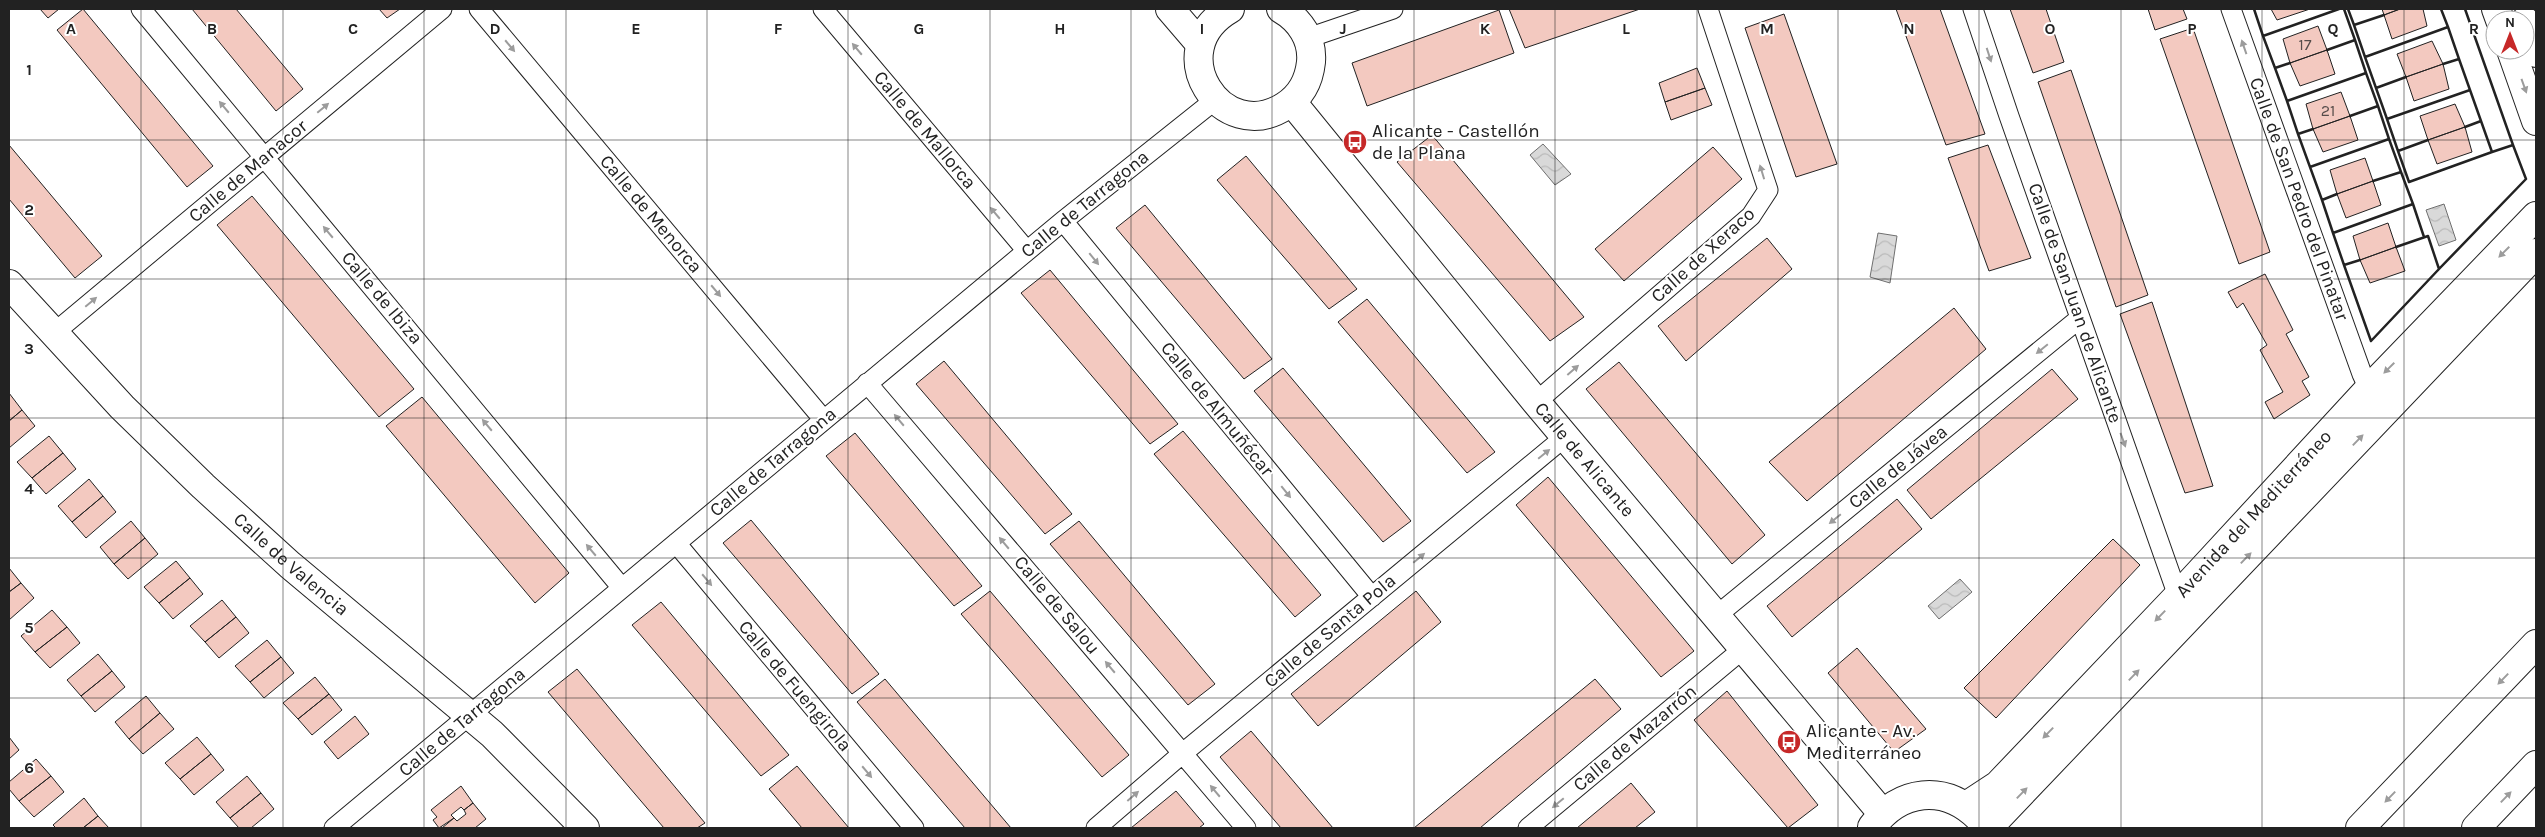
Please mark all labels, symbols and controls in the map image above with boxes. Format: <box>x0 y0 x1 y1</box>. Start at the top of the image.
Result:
north arrow <box>2485 10 2535 60</box>
text: N <box>2505 14 2515 31</box>
text: A <box>66 19 76 38</box>
text: B <box>207 19 217 38</box>
text: C <box>348 19 358 38</box>
text: D <box>490 19 501 38</box>
text: E <box>631 19 641 38</box>
text: F <box>774 19 783 38</box>
text: G <box>914 19 924 38</box>
text: H <box>1054 19 1066 38</box>
text: I <box>1200 19 1204 38</box>
text: J <box>1339 19 1347 38</box>
text: K <box>1480 19 1491 38</box>
text: L <box>1622 19 1630 38</box>
text: M <box>1760 19 1774 38</box>
text: N <box>1903 19 1915 38</box>
text: O <box>2045 19 2056 38</box>
text: P <box>2187 19 2197 38</box>
text: Q <box>2328 19 2339 38</box>
text: R <box>2469 19 2479 38</box>
house number: 17 <box>2299 35 2312 54</box>
one-way arrow <box>504 39 515 52</box>
one-way arrow <box>2240 40 2247 55</box>
one-way arrow <box>851 43 862 56</box>
one-way arrow <box>1985 48 1993 63</box>
text: 1 <box>26 60 32 79</box>
street label: Calle de Mallorca <box>869 67 981 193</box>
street label: Calle de San Pedro del Pinatar <box>2245 74 2353 324</box>
one-way arrow <box>2521 78 2528 93</box>
house number: 21 <box>2321 101 2335 120</box>
one-way arrow <box>218 102 230 114</box>
one-way arrow <box>317 102 329 114</box>
street label: Calle de Manacor <box>184 115 312 227</box>
place label: Alicante - Castellón de la Plana <box>1372 120 1540 164</box>
bus stop icon: Alicante - Castellón de la Plana <box>1342 129 1368 155</box>
street label: Calle de Tarragona <box>1017 146 1153 262</box>
street label: Calle de Menorca <box>595 150 707 278</box>
one-way arrow <box>1758 164 1766 179</box>
street label: Calle de San Juan de Alicante <box>2024 180 2126 426</box>
text: 2 <box>24 200 34 219</box>
street label: Calle de Xeraco <box>1647 203 1759 307</box>
one-way arrow <box>990 207 1001 220</box>
one-way arrow <box>323 226 334 238</box>
one-way arrow <box>2498 246 2510 258</box>
street label: Calle de Ibiza <box>337 247 427 349</box>
one-way arrow <box>1088 252 1099 265</box>
one-way arrow <box>710 284 721 297</box>
one-way arrow <box>85 296 97 308</box>
street label: Calle de Almuñécar <box>1156 337 1278 481</box>
text: 3 <box>24 339 34 358</box>
one-way arrow <box>2036 344 2049 355</box>
one-way arrow <box>2384 362 2396 374</box>
one-way arrow <box>1567 365 1579 376</box>
street label: Calle de Alicante <box>1530 398 1639 521</box>
street label: Calle de Tarragona <box>705 403 841 521</box>
one-way arrow <box>893 414 905 426</box>
one-way arrow <box>482 419 493 432</box>
street label: Calle de Jávea <box>1844 421 1952 513</box>
street label: Avenida del Mediterráneo <box>2171 426 2336 602</box>
one-way arrow <box>2120 432 2127 447</box>
one-way arrow <box>2352 434 2364 446</box>
one-way arrow <box>1538 449 1551 460</box>
text: 4 <box>24 479 34 498</box>
one-way arrow <box>1280 485 1291 498</box>
street label: Calle de Valencia <box>229 508 353 620</box>
one-way arrow <box>1829 513 1842 524</box>
one-way arrow <box>999 537 1010 550</box>
one-way arrow <box>585 544 596 557</box>
street label: Calle de Salou <box>1009 551 1105 659</box>
one-way arrow <box>1412 552 1425 563</box>
one-way arrow <box>2240 552 2252 564</box>
street label: Calle de Santa Pola <box>1260 570 1400 692</box>
one-way arrow <box>701 574 713 586</box>
one-way arrow <box>2154 609 2166 621</box>
street label: Calle de Fuengirola <box>734 616 856 756</box>
text: 5 <box>24 618 34 637</box>
one-way arrow <box>1104 661 1116 673</box>
street label: Calle de Tarragona <box>394 663 530 781</box>
one-way arrow <box>2128 670 2140 682</box>
one-way arrow <box>2497 673 2509 685</box>
street label: Calle de Mazarrón <box>1569 680 1701 796</box>
place label: Alicante - Av. Mediterráneo <box>1806 720 1921 764</box>
one-way arrow <box>2042 727 2054 739</box>
bus stop icon: Alicante - Av. Mediterráneo <box>1776 729 1802 755</box>
text: 6 <box>24 758 34 777</box>
one-way arrow <box>861 766 873 778</box>
one-way arrow <box>1209 785 1221 797</box>
one-way arrow <box>2016 787 2028 799</box>
one-way arrow <box>2384 790 2396 802</box>
one-way arrow <box>1126 791 1139 802</box>
one-way arrow <box>2500 791 2512 803</box>
one-way arrow <box>1552 798 1565 809</box>

